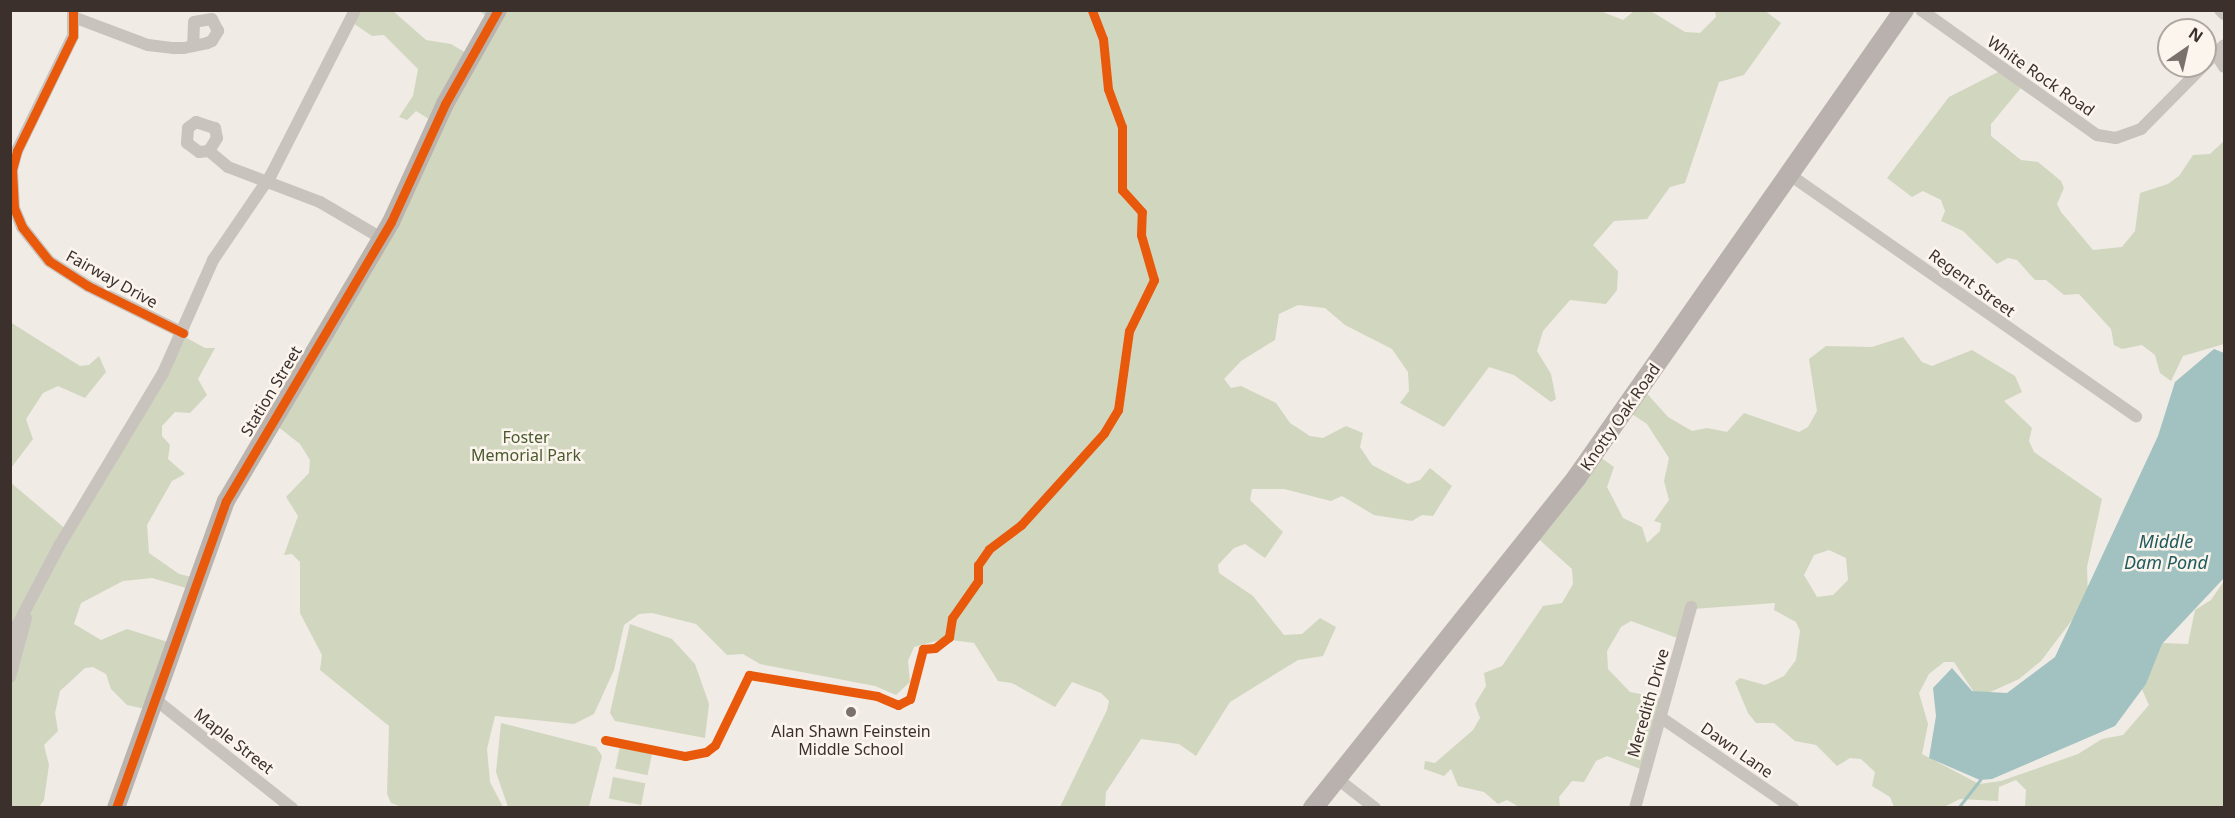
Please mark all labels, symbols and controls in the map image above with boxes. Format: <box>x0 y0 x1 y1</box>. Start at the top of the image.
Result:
north arrow <box>2157 18 2217 78</box>
text: N <box>2184 22 2207 47</box>
street label: White Rock Road <box>1984 32 2098 120</box>
street label: Regent Street <box>1925 245 2019 321</box>
street label: Fairway Drive <box>63 246 161 312</box>
street label: Station Street <box>237 342 305 440</box>
street label: Knotty Oak Road <box>1576 360 1664 474</box>
park label: Foster Memorial Park <box>471 427 581 465</box>
water label: Middle Dam Pond <box>2124 531 2208 574</box>
street label: Meredith Drive <box>1623 646 1673 760</box>
street label: Maple Street <box>191 704 277 778</box>
marker: Alan Shawn Feinstein Middle School <box>844 705 858 719</box>
street label: Dawn Lane <box>1697 718 1777 782</box>
place label: Alan Shawn Feinstein Middle School <box>771 721 931 759</box>

